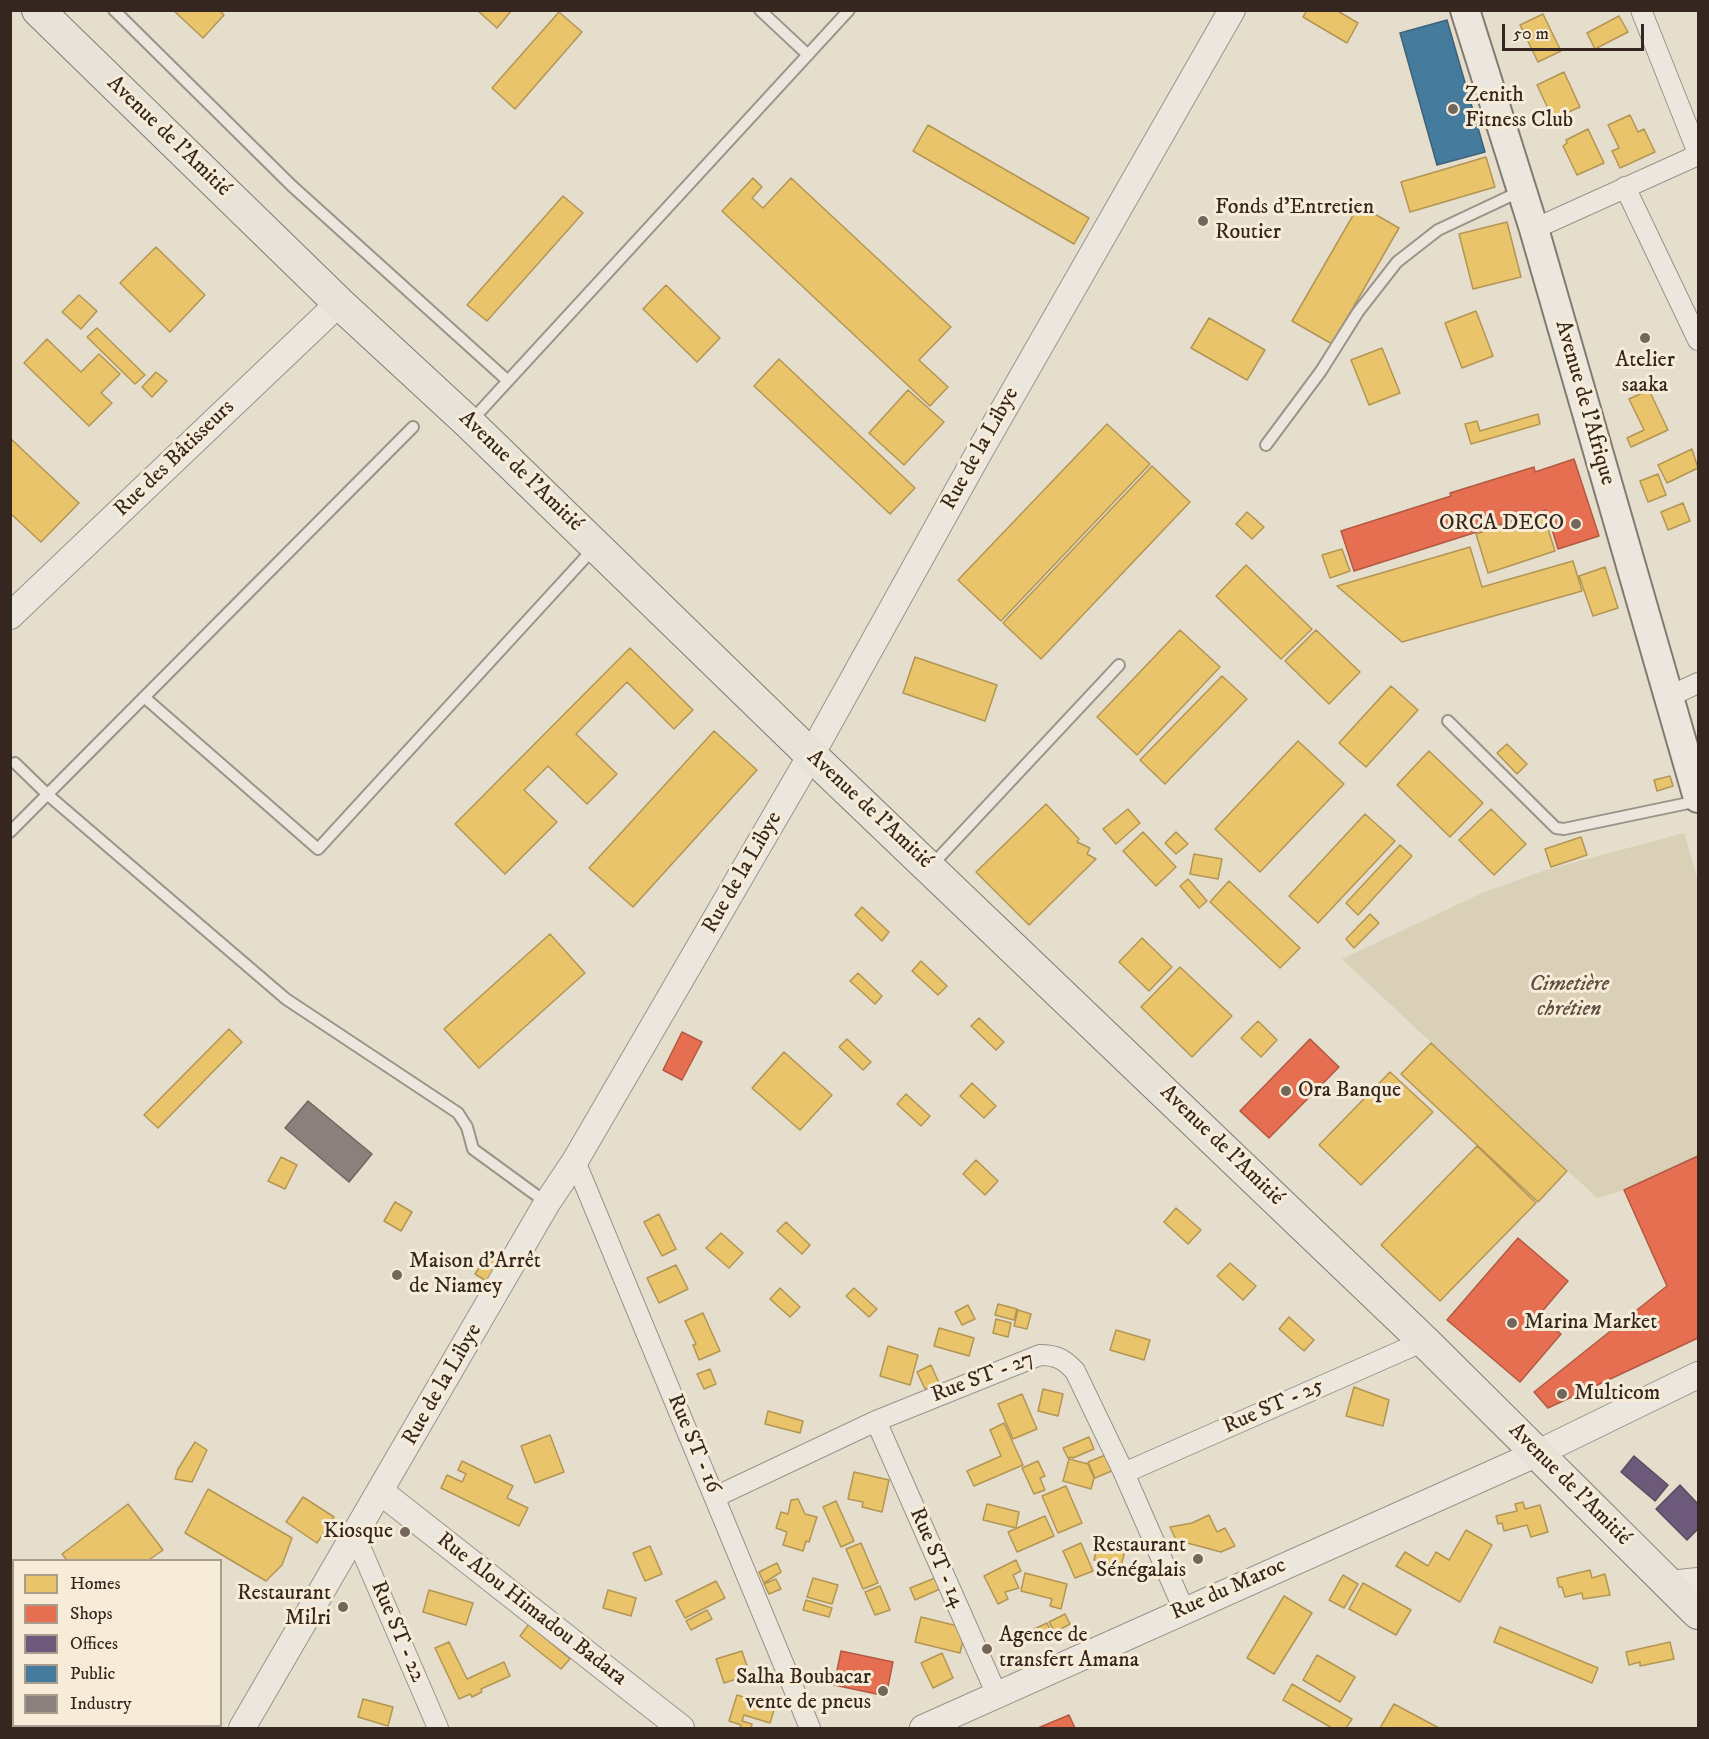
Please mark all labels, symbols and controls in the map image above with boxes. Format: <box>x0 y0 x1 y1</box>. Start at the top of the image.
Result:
scale bar <box>1505 12 1648 50</box>
text: 50 m <box>1513 23 1549 45</box>
street label: Avenue de l'Amitié <box>100 71 236 203</box>
place label: Zenith Fitness Club <box>1465 83 1573 134</box>
marker: Zenith Fitness Club <box>1446 102 1460 116</box>
place label: Fonds d'Entretien Routier <box>1215 195 1374 246</box>
marker: Fonds d'Entretien Routier <box>1196 214 1210 228</box>
street label: Avenue de l'Afrique <box>1548 318 1620 488</box>
marker: Atelier saaka <box>1638 331 1652 345</box>
place label: Atelier saaka <box>1615 348 1675 400</box>
street label: Rue de la Libye <box>937 383 1025 515</box>
street label: Rue des Bâtisseurs <box>109 395 241 523</box>
street label: Avenue de l'Amitié <box>452 406 588 538</box>
place label: ORCA DECO <box>1439 511 1564 537</box>
marker: ORCA DECO <box>1569 517 1583 531</box>
street label: Avenue de l'Amitié <box>801 745 937 875</box>
street label: Rue de la Libye <box>698 808 788 938</box>
park label: Cimetière chrétien <box>1529 972 1609 1023</box>
place label: Ora Banque <box>1298 1078 1401 1104</box>
street label: Avenue de l'Amitié <box>1153 1080 1289 1212</box>
marker: Ora Banque <box>1279 1084 1293 1098</box>
place label: Maison d'Arrêt de Niamey <box>409 1249 541 1300</box>
marker: Maison d'Arrêt de Niamey <box>390 1268 404 1282</box>
place label: Marina Market <box>1524 1310 1657 1336</box>
marker: Marina Market <box>1505 1316 1519 1330</box>
street label: Rue de la Libye <box>398 1320 488 1450</box>
street label: Rue ST - 27 <box>928 1346 1038 1410</box>
street label: Rue ST - 25 <box>1220 1373 1328 1441</box>
place label: Multicom <box>1574 1381 1660 1407</box>
marker: Multicom <box>1555 1387 1569 1401</box>
street label: Rue ST - 16 <box>660 1390 726 1498</box>
street label: Avenue de l'Amitié <box>1502 1418 1636 1552</box>
street label: Rue ST - 14 <box>902 1504 970 1612</box>
place label: Kiosque <box>323 1519 393 1545</box>
marker: Kiosque <box>398 1525 412 1539</box>
street label: Rue Alou Himadou Badara <box>431 1528 631 1692</box>
place label: Restaurant Sénégalais <box>1092 1533 1186 1585</box>
marker: Restaurant Sénégalais <box>1191 1552 1205 1566</box>
street label: Rue du Maroc <box>1167 1553 1291 1627</box>
legend <box>12 1559 222 1727</box>
text: Homes <box>70 1573 121 1595</box>
street label: Rue ST - 22 <box>364 1577 430 1687</box>
place label: Restaurant Milri <box>237 1581 331 1633</box>
marker: Restaurant Milri <box>336 1600 350 1614</box>
text: Shops <box>70 1603 113 1625</box>
place label: Agence de transfert Amana <box>999 1623 1139 1675</box>
text: Offices <box>70 1633 118 1655</box>
marker: Agence de transfert Amana <box>980 1642 994 1656</box>
text: Public <box>70 1663 115 1685</box>
place label: Salha Boubacar vente de pneus <box>736 1665 871 1717</box>
marker: Salha Boubacar vente de pneus <box>876 1684 890 1698</box>
text: Industry <box>70 1693 131 1715</box>

